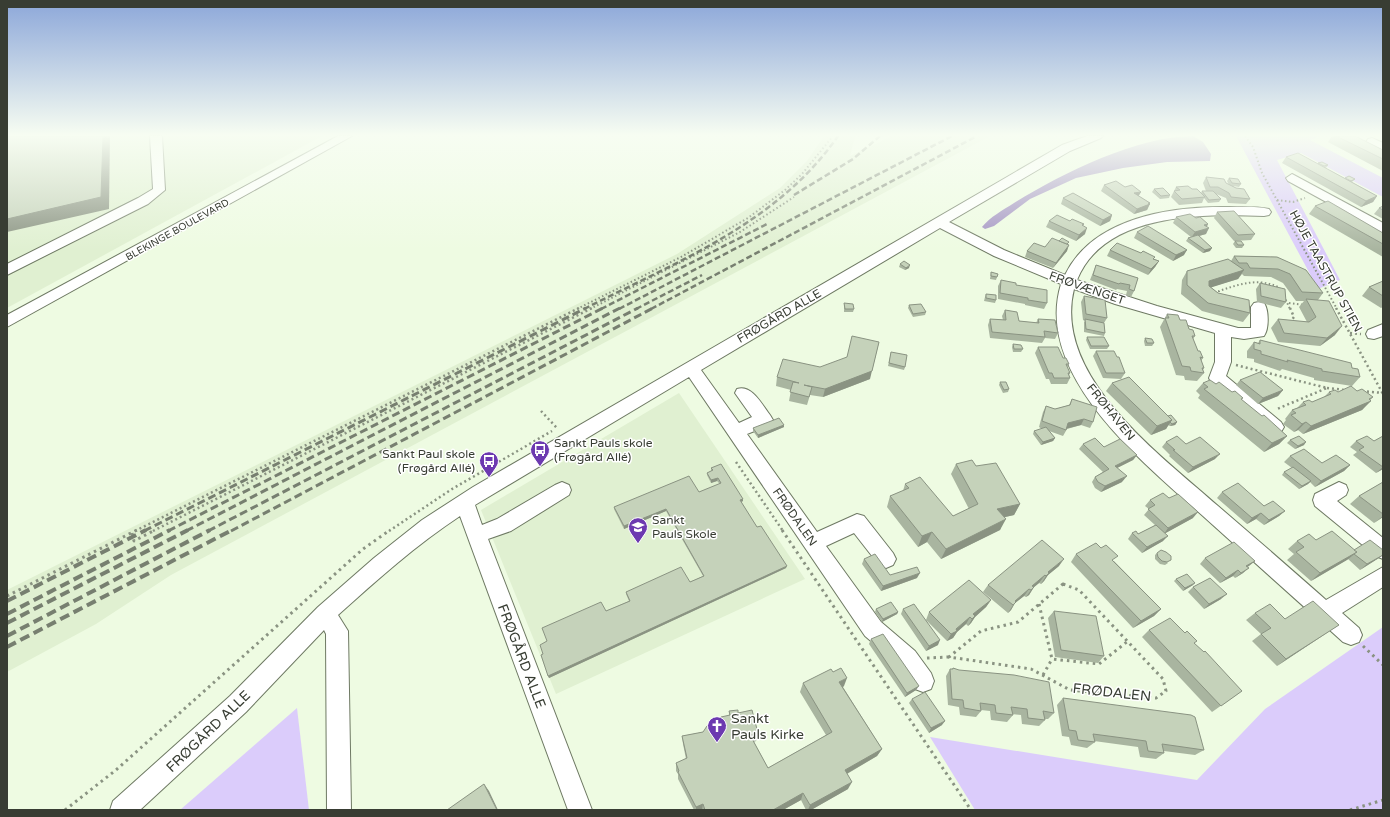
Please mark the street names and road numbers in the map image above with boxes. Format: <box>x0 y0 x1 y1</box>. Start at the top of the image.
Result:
street label: BLEKINGE BOULEVARD <box>124 196 231 263</box>
street label: HØJE TAASTRUP STIEN <box>1287 208 1365 334</box>
street label: FRØVÆNGET <box>1047 268 1127 308</box>
street label: FRØGÅRD ALLE <box>734 286 824 346</box>
street label: FRØHAVEN <box>1084 381 1138 443</box>
street label: FRØDALEN <box>770 485 820 549</box>
street label: FRØGÅRD ALLE <box>494 602 549 711</box>
street label: FRØDALEN <box>1072 680 1152 705</box>
street label: FRØGÅRD ALLE <box>163 687 254 776</box>

